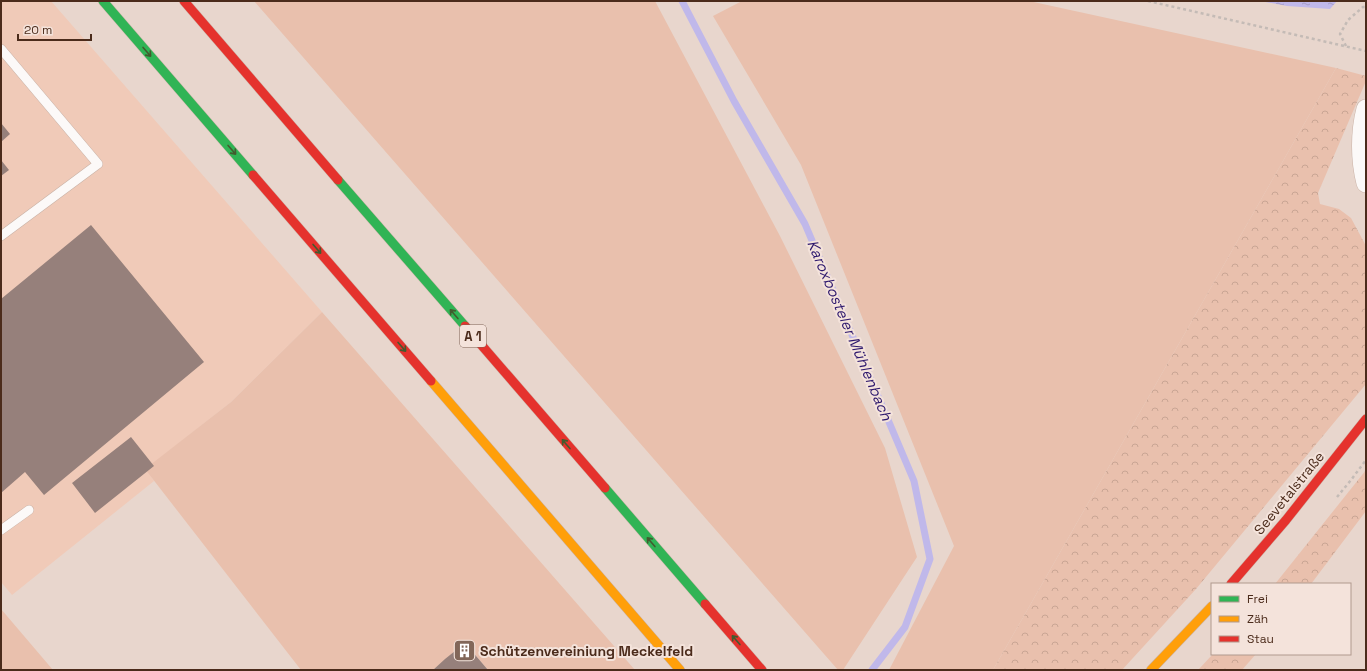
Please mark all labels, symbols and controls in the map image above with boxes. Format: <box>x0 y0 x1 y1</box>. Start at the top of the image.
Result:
scale bar <box>18 16 91 42</box>
text: 20 m <box>24 22 52 38</box>
one-way arrow <box>143 46 152 57</box>
one-way arrow <box>228 145 237 155</box>
water label: Karoxbosteler Mühlenbach <box>803 237 897 424</box>
one-way arrow <box>312 243 321 253</box>
one-way arrow <box>450 309 459 319</box>
road number: A 1 <box>460 325 486 347</box>
one-way arrow <box>397 342 407 352</box>
one-way arrow <box>562 438 571 449</box>
street label: Seevetalstraße <box>1250 448 1328 538</box>
one-way arrow <box>647 537 656 547</box>
legend <box>1211 583 1351 655</box>
text: Frei <box>1247 591 1268 607</box>
text: Zäh <box>1247 611 1268 627</box>
text: Stau <box>1247 631 1274 647</box>
one-way arrow <box>732 635 741 646</box>
building icon: Schützenvereiniung Meckelfeld <box>451 638 477 664</box>
place label: Schützenvereiniung Meckelfeld <box>480 642 693 660</box>

